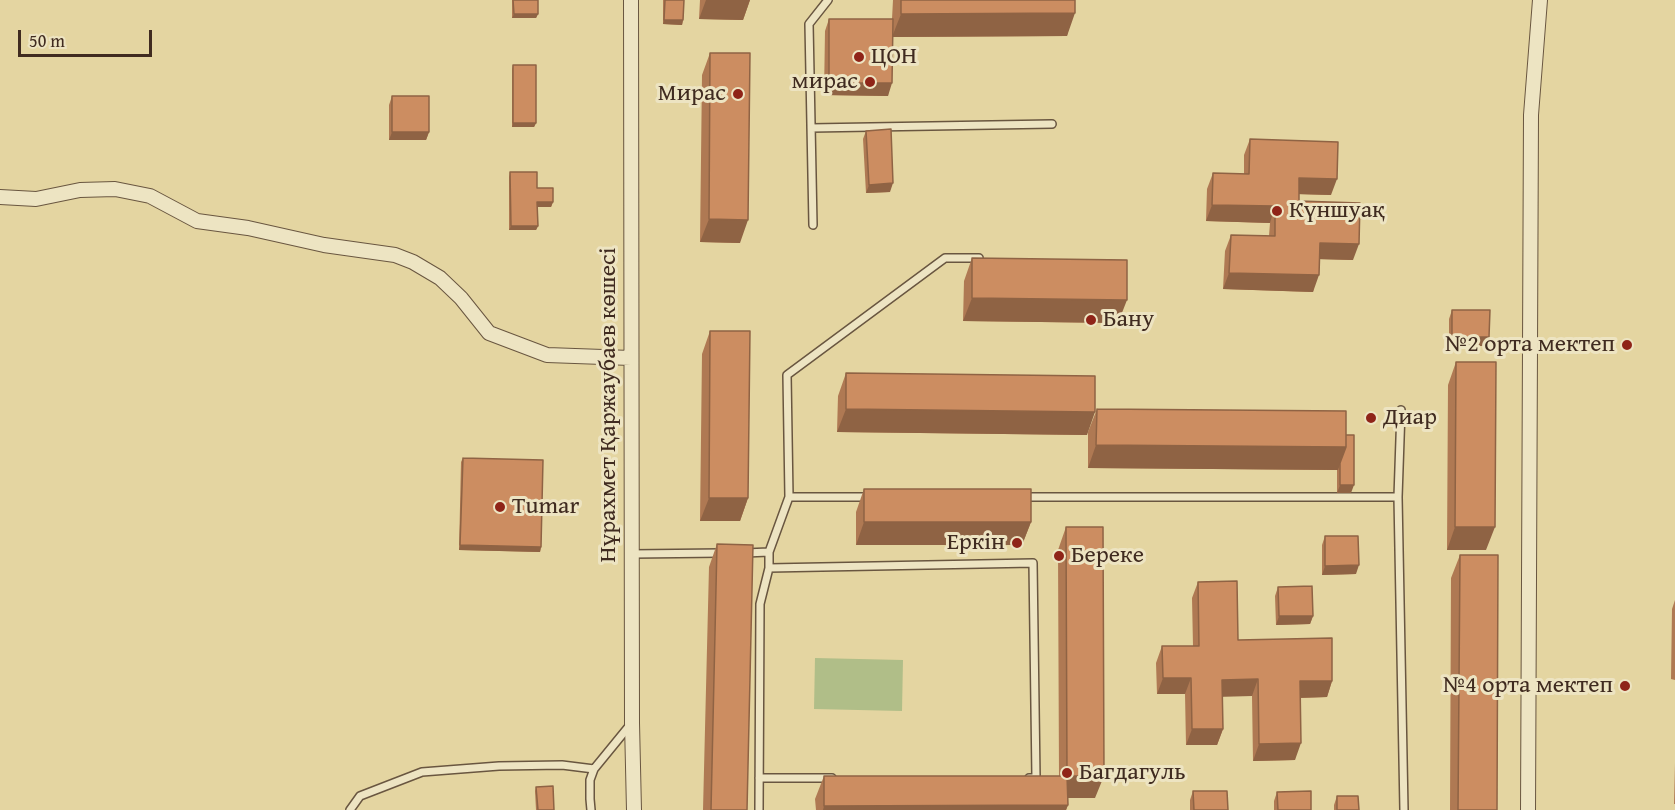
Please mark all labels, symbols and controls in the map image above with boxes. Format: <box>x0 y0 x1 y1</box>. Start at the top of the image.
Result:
scale bar <box>21 18 154 56</box>
text: 50 m <box>29 27 65 54</box>
place label: ЦОН <box>871 43 917 71</box>
marker: ЦОН <box>852 50 866 64</box>
place label: мирас <box>792 68 858 96</box>
marker: мирас <box>863 75 877 89</box>
place label: Мирас <box>658 80 726 108</box>
marker: Мирас <box>731 87 745 101</box>
place label: Күншуақ <box>1289 197 1385 225</box>
marker: Күншуақ <box>1270 204 1284 218</box>
street label: Нұрахмет Қаржаубаев көшесі <box>595 248 623 562</box>
place label: Бану <box>1103 306 1154 334</box>
marker: Бану <box>1084 313 1098 327</box>
place label: №2 орта мектеп <box>1445 331 1615 359</box>
marker: №2 орта мектеп <box>1620 338 1634 352</box>
place label: Диар <box>1383 404 1437 432</box>
marker: Диар <box>1364 411 1378 425</box>
place label: Tumar <box>512 493 579 521</box>
marker: Tumar <box>493 500 507 514</box>
place label: Еркін <box>947 529 1005 557</box>
marker: Еркін <box>1010 536 1024 550</box>
place label: Береке <box>1071 542 1144 570</box>
marker: Береке <box>1052 549 1066 563</box>
place label: №4 орта мектеп <box>1443 672 1613 700</box>
marker: №4 орта мектеп <box>1618 679 1632 693</box>
place label: Багдагуль <box>1079 759 1186 787</box>
marker: Багдагуль <box>1060 766 1074 780</box>

